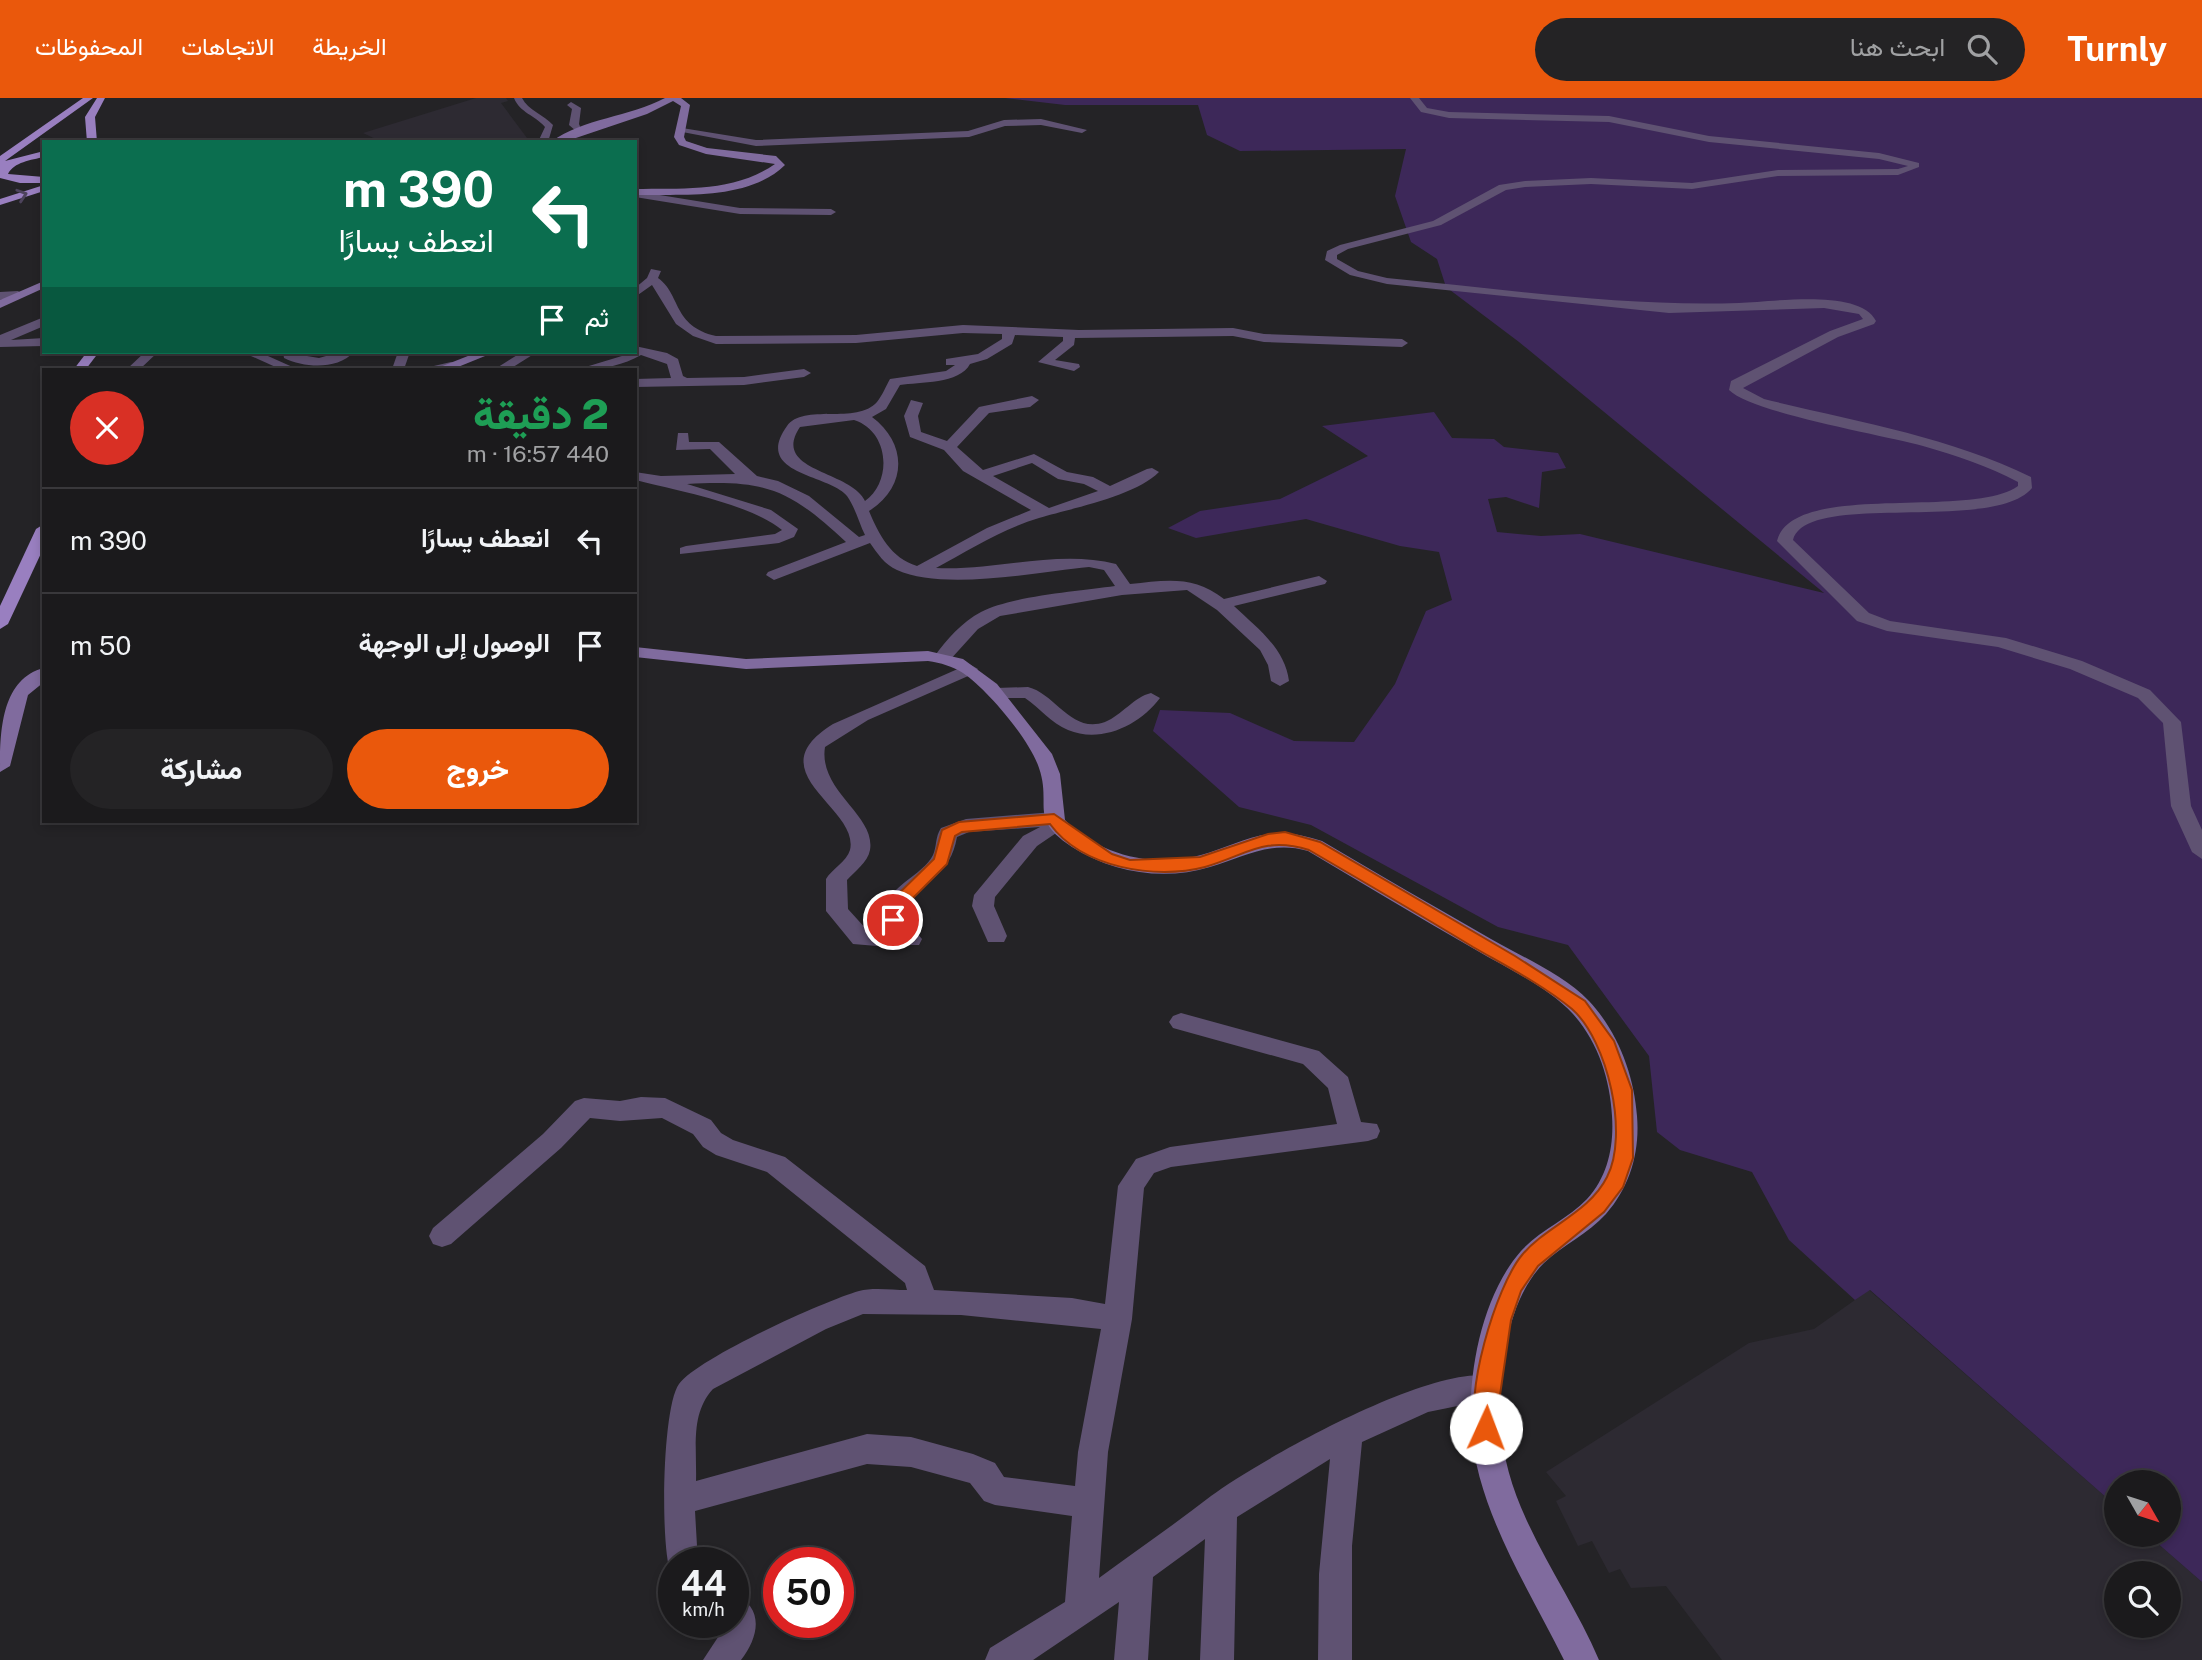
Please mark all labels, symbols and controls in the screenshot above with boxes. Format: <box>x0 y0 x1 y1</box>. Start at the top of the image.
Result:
search box <box>1535 18 2025 81</box>
icon: search <box>1963 30 2001 68</box>
text: Turnly <box>2067 30 2167 68</box>
text: ابحث هنا <box>1850 31 1945 62</box>
text: المحفوظات <box>35 32 143 60</box>
text: الاتجاهات <box>181 32 274 60</box>
text: الخريطة <box>312 32 387 60</box>
text: 390 m <box>343 160 494 218</box>
icon: left <box>518 168 609 259</box>
one-way arrow <box>16 188 28 203</box>
text: انعطف يسارًا <box>338 222 494 259</box>
icon: arrive <box>533 301 571 339</box>
text: ثم <box>585 302 609 333</box>
text: 2 دقيقة <box>473 389 609 438</box>
button: close <box>70 391 144 465</box>
text: 440 m · 16:57 <box>467 440 609 467</box>
text: انعطف يسارًا <box>421 522 550 553</box>
icon: left <box>571 522 609 560</box>
text: 390 m <box>70 525 147 556</box>
text: الوصول إلى الوجهة <box>359 627 550 658</box>
icon: arrive <box>571 627 609 665</box>
text: 50 m <box>70 630 131 661</box>
button: مشاركة <box>70 729 333 809</box>
button: خروج <box>347 729 609 809</box>
pin <box>863 890 923 950</box>
icon: arrive <box>874 901 912 939</box>
position arrow <box>1449 1391 1523 1465</box>
north arrow <box>2104 1470 2180 1547</box>
map controls <box>2104 1470 2181 1638</box>
speed limit sign: 50 <box>763 1547 854 1638</box>
button: search <box>2104 1561 2181 1638</box>
text: 44 <box>681 1563 726 1604</box>
text: km/h <box>682 1599 725 1620</box>

